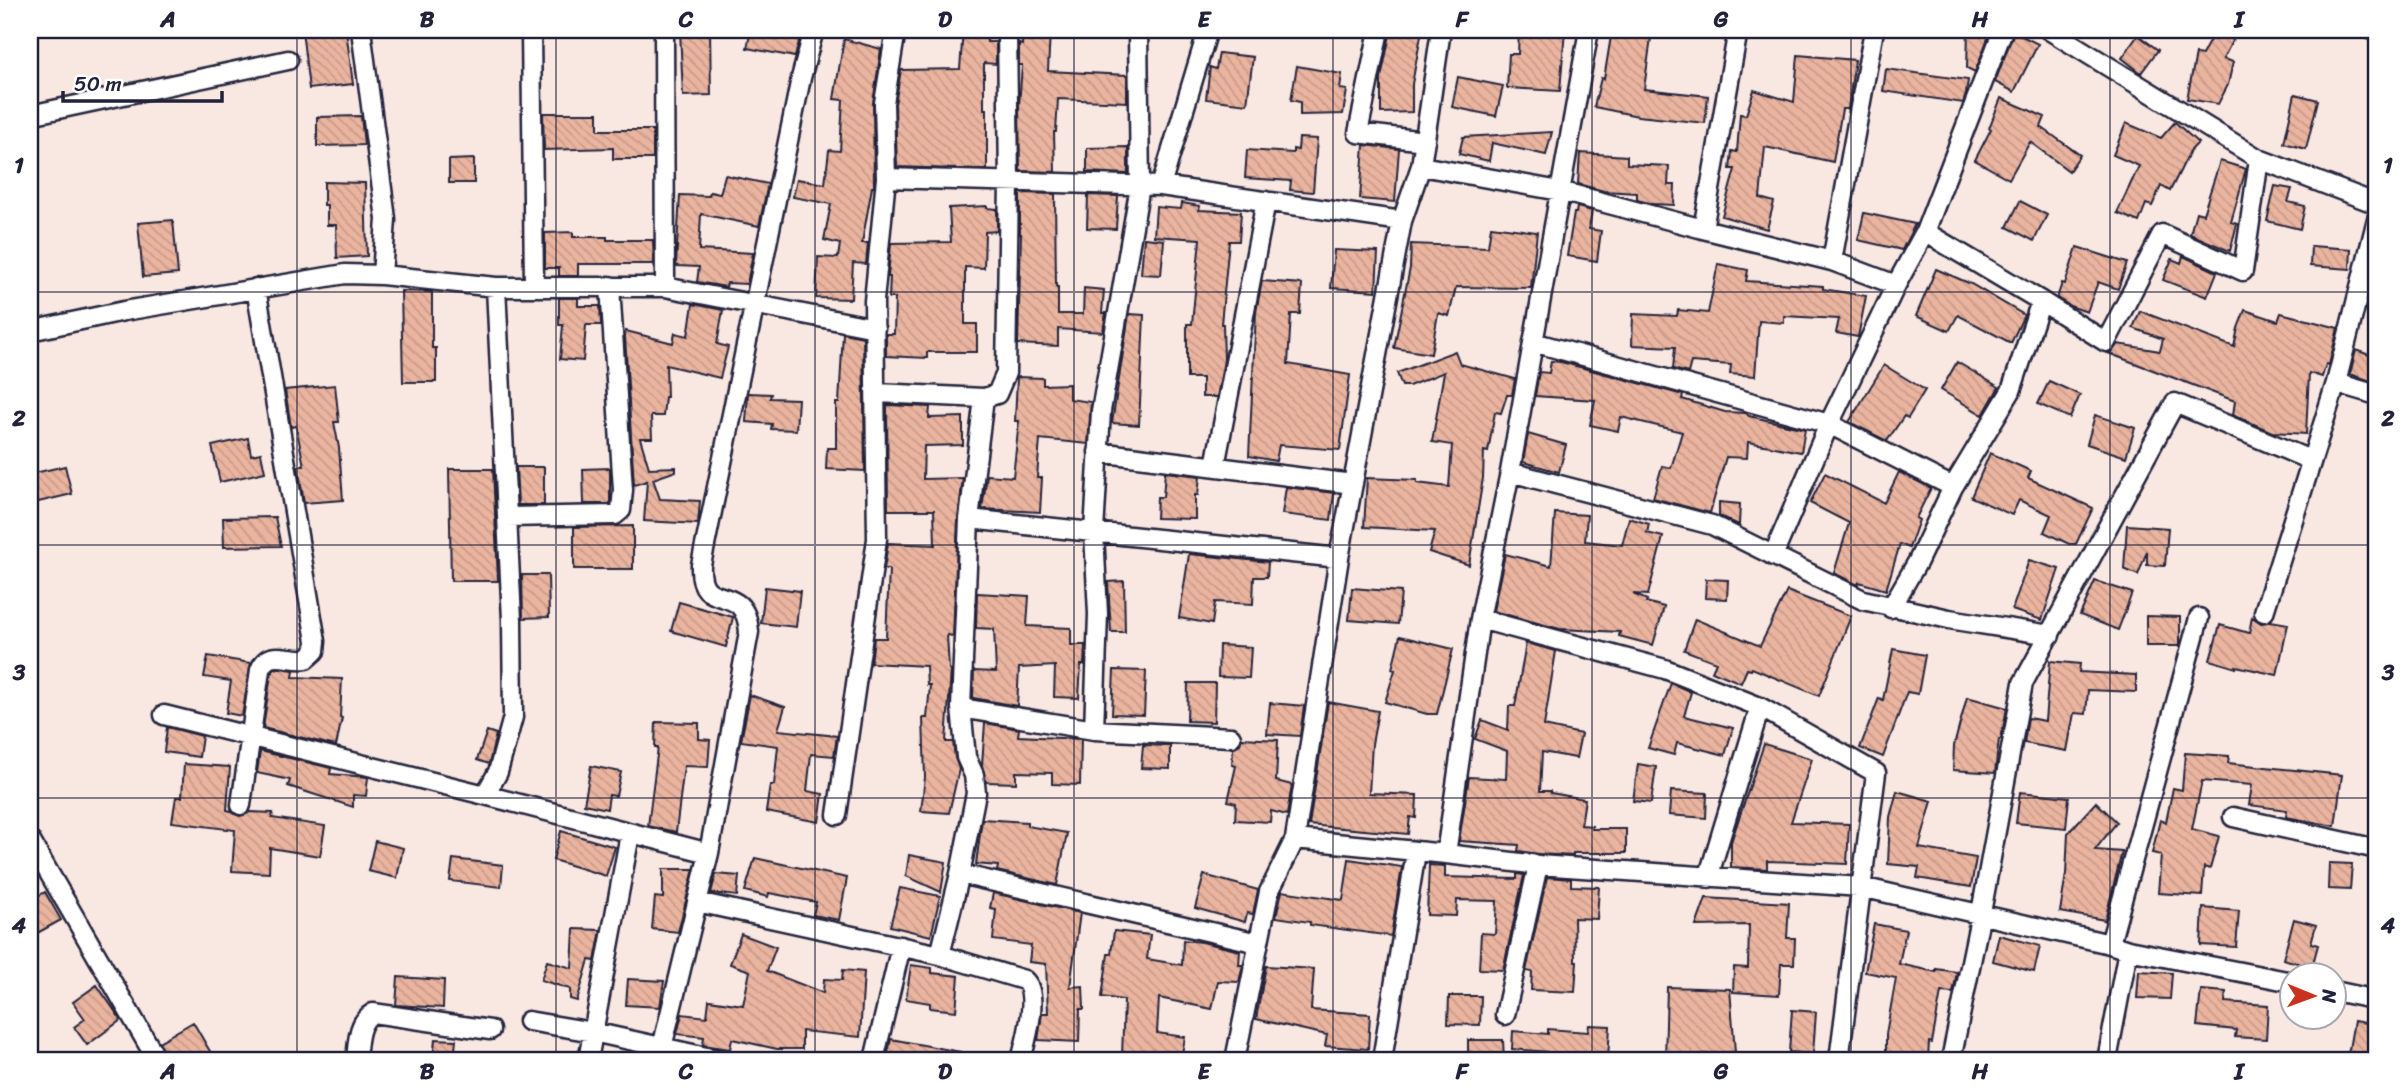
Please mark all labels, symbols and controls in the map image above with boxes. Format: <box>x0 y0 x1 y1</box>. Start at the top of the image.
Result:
text: A <box>159 0 176 40</box>
text: B <box>420 0 435 40</box>
text: C <box>678 0 694 40</box>
text: D <box>938 0 953 40</box>
text: E <box>1198 0 1213 40</box>
text: F <box>1455 0 1470 40</box>
text: G <box>1713 0 1729 40</box>
text: H <box>1971 0 1989 40</box>
text: I <box>2233 0 2245 40</box>
scale bar <box>63 60 222 104</box>
text: 50 m <box>74 65 122 103</box>
text: 1 <box>14 145 24 186</box>
text: 1 <box>2383 145 2393 186</box>
text: 2 <box>11 398 26 439</box>
text: 2 <box>2380 398 2395 439</box>
text: 3 <box>12 652 26 693</box>
text: 3 <box>2381 652 2395 693</box>
text: 4 <box>11 905 27 946</box>
text: 4 <box>2380 905 2396 946</box>
north arrow <box>2278 960 2348 1030</box>
text: N <box>2313 988 2346 1004</box>
text: A <box>159 1051 176 1090</box>
text: B <box>420 1051 435 1090</box>
text: C <box>678 1051 694 1090</box>
text: D <box>938 1051 953 1090</box>
text: E <box>1198 1051 1213 1090</box>
text: F <box>1455 1051 1470 1090</box>
text: G <box>1713 1051 1729 1090</box>
text: H <box>1971 1051 1989 1090</box>
text: I <box>2233 1051 2245 1090</box>

